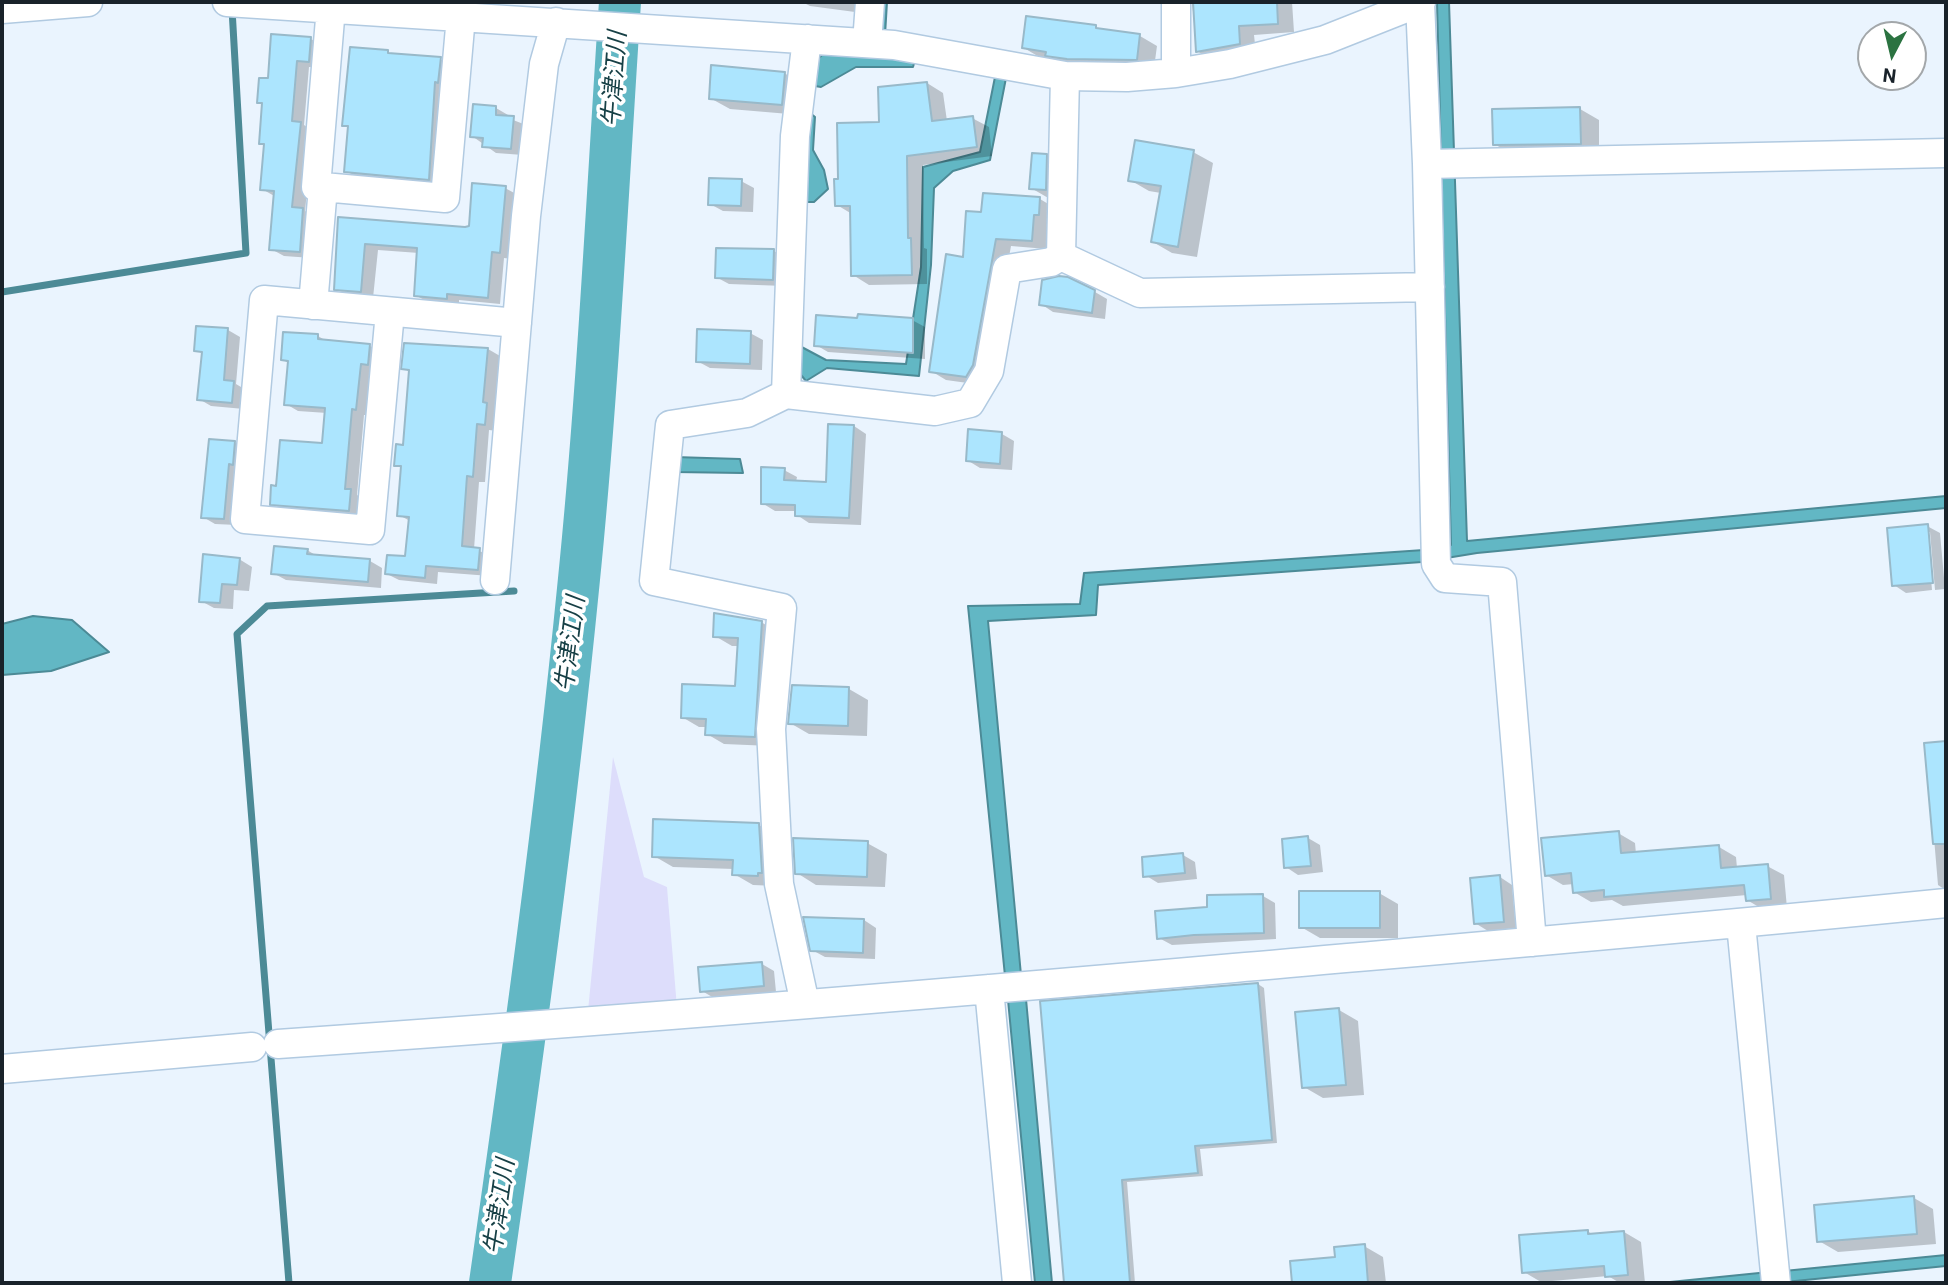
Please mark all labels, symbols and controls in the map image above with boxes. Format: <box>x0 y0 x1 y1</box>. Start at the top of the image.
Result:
north arrow <box>1857 21 1927 91</box>
water label: 牛津江川 <box>598 30 634 128</box>
text: N <box>1882 63 1898 88</box>
water label: 牛津江川 <box>552 595 592 693</box>
water label: 牛津江川 <box>480 1157 522 1257</box>

